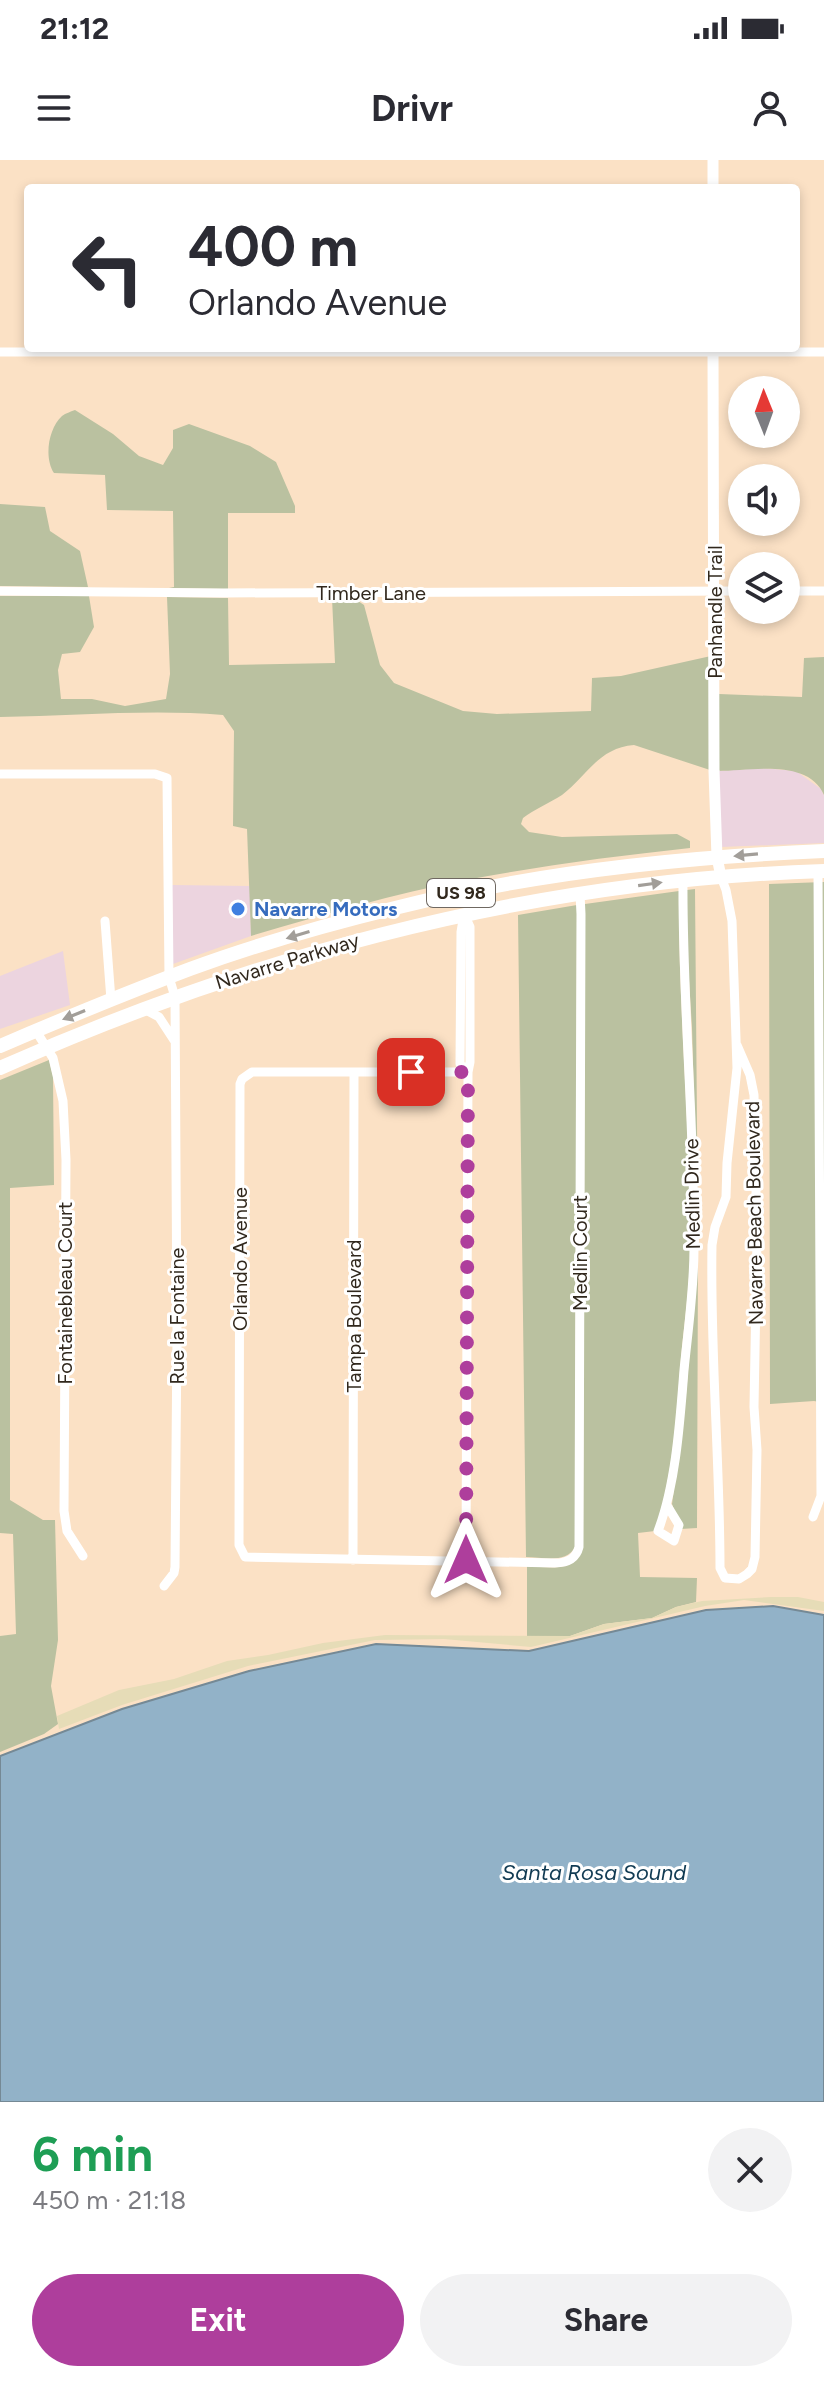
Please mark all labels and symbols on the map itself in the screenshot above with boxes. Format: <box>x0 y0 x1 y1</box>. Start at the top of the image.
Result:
north arrow <box>728 376 800 448</box>
street label: Panhandle Trail <box>703 545 727 679</box>
street label: Timber Lane <box>316 581 426 605</box>
one-way arrow <box>733 849 758 862</box>
one-way arrow <box>638 877 663 890</box>
road number: US 98 <box>427 879 495 907</box>
place label: Navarre Motors <box>254 897 397 921</box>
marker: Navarre Motors <box>229 900 247 918</box>
street label: Navarre Parkway <box>212 928 362 994</box>
one-way arrow <box>286 929 310 942</box>
one-way arrow <box>62 1009 86 1022</box>
pin <box>377 1038 445 1106</box>
street label: Navarre Beach Boulevard <box>740 1101 768 1325</box>
street label: Medlin Drive <box>679 1138 705 1250</box>
street label: Orlando Avenue <box>228 1187 252 1331</box>
street label: Medlin Court <box>568 1195 592 1311</box>
street label: Fontainebleau Court <box>53 1202 77 1384</box>
street label: Tampa Boulevard <box>342 1240 366 1392</box>
street label: Rue la Fontaine <box>165 1247 189 1385</box>
position arrow <box>424 1518 508 1602</box>
water label: Santa Rosa Sound <box>502 1859 687 1886</box>

